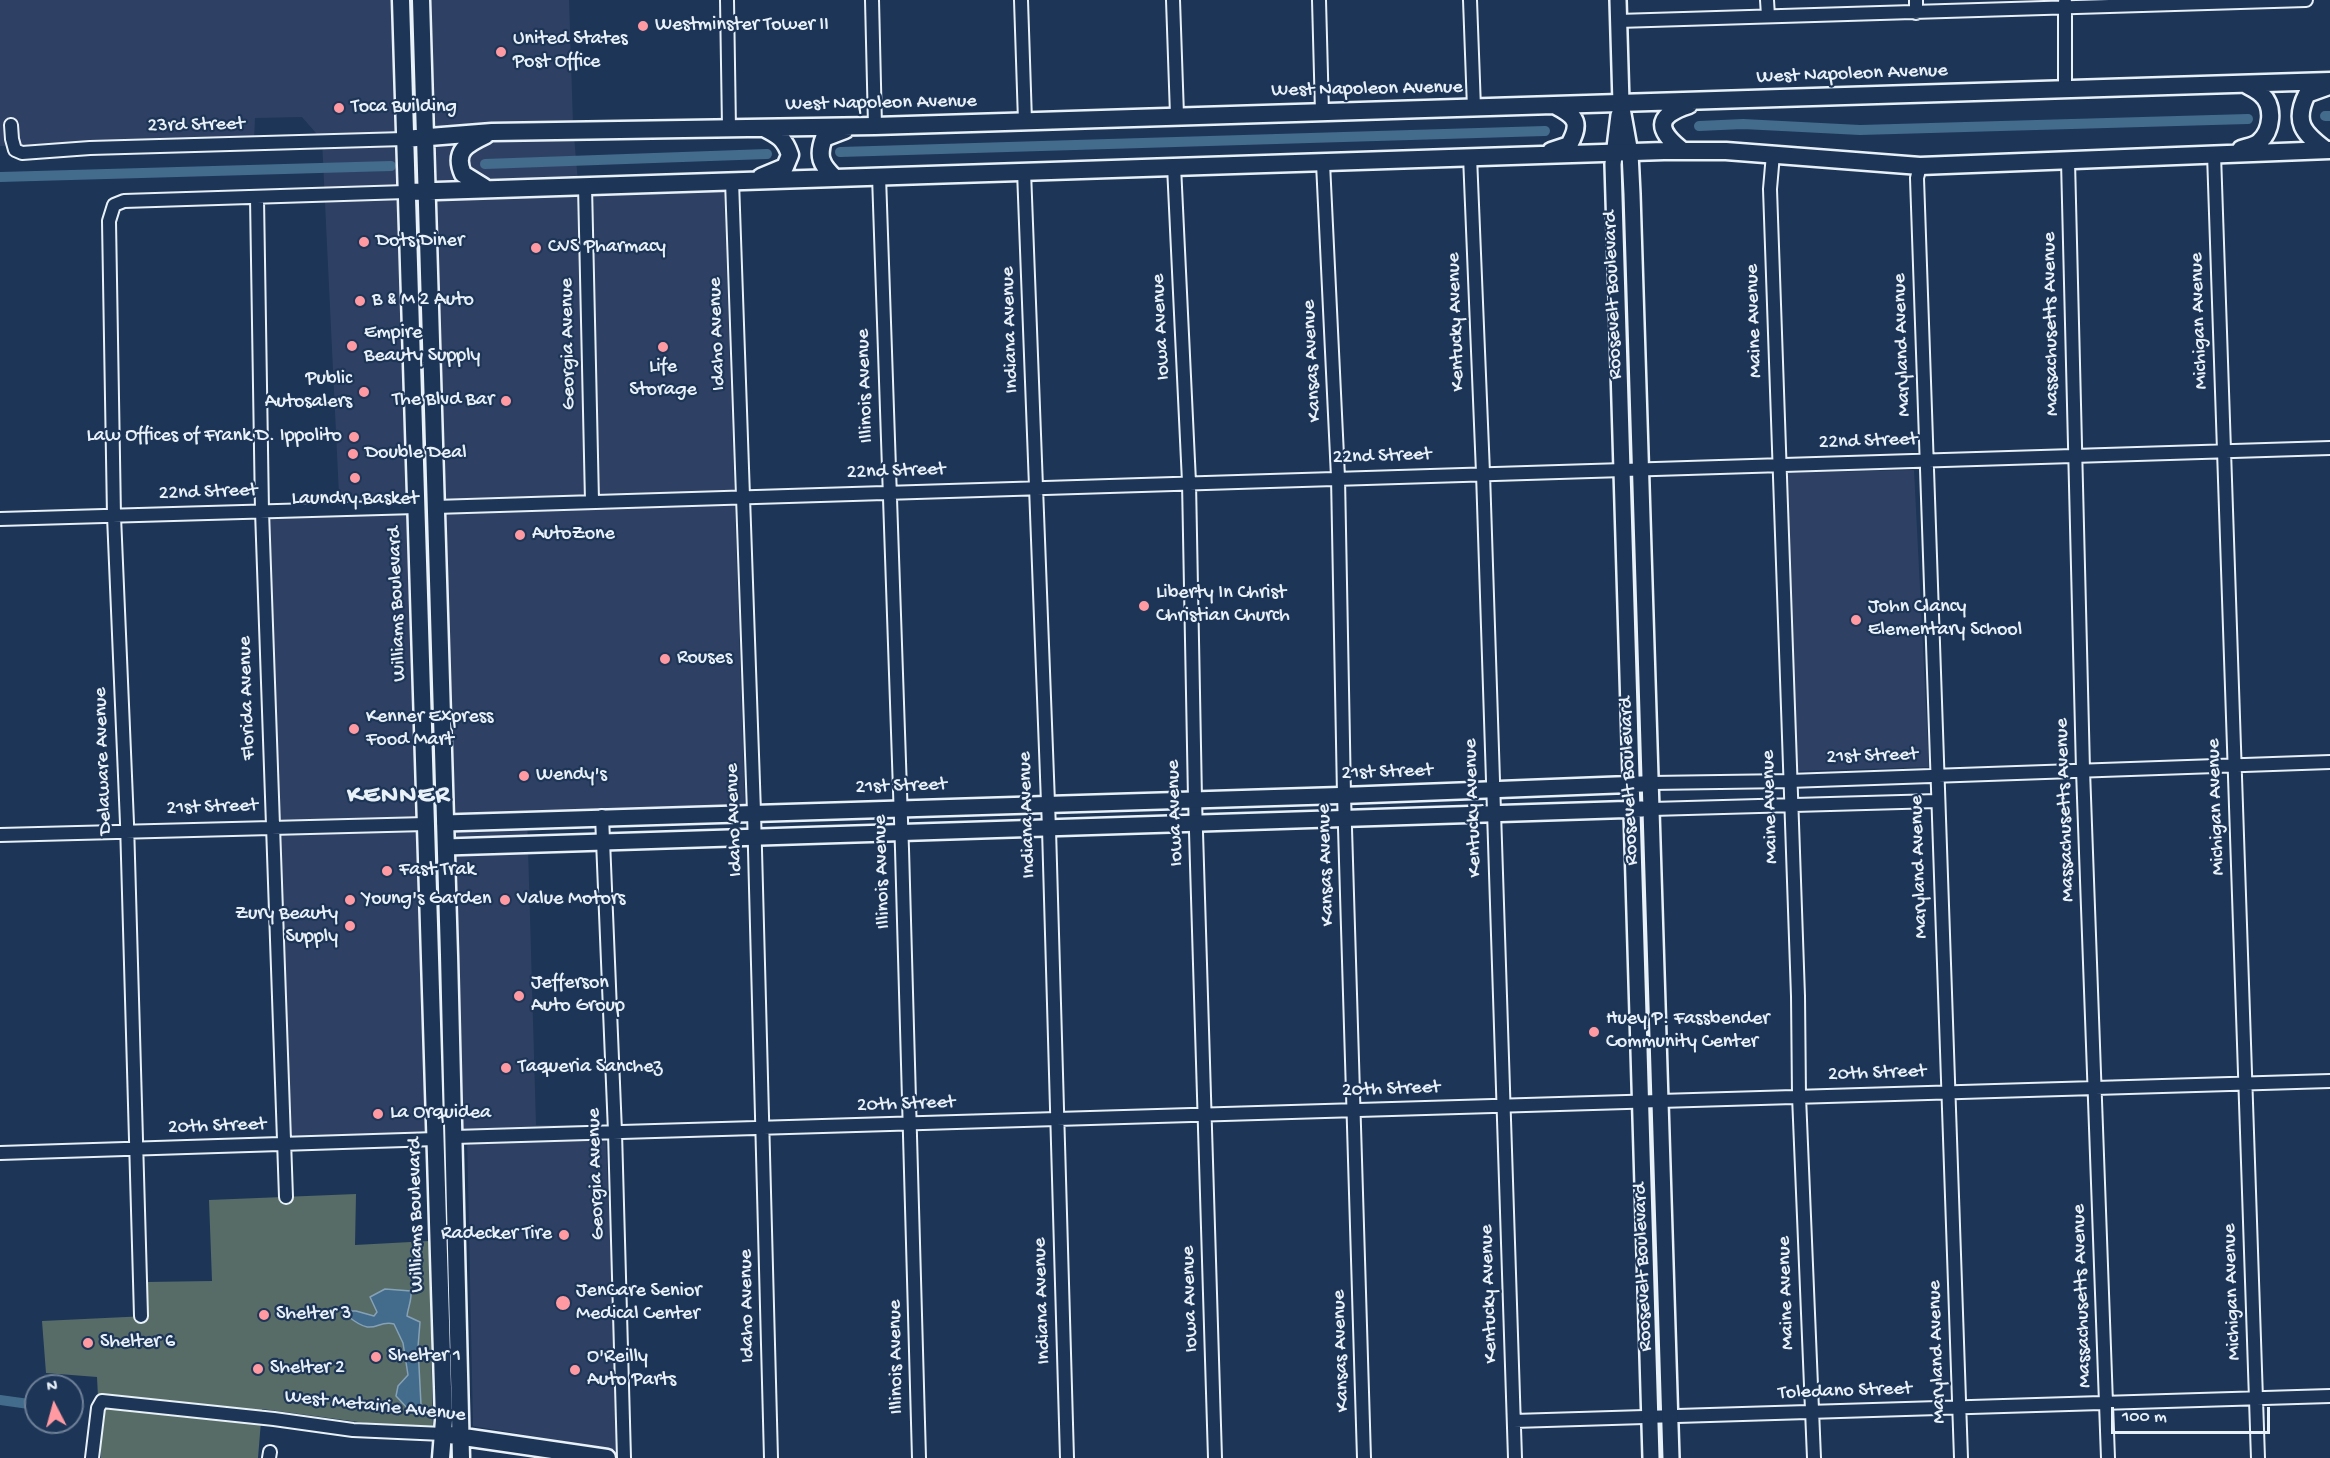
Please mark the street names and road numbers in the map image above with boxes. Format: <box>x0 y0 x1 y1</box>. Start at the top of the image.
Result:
street label: West Napoleon Avenue <box>1756 60 1948 90</box>
street label: West Napoleon Avenue <box>1271 76 1463 104</box>
street label: West Napoleon Avenue <box>785 90 977 118</box>
street label: 23rd Street <box>147 113 245 139</box>
street label: Roosevelt Boulevard <box>1599 210 1629 380</box>
street label: Massachusetts Avenue <box>2038 232 2066 416</box>
street label: Kentucky Avenue <box>1443 252 1471 392</box>
street label: Michigan Avenue <box>2186 252 2214 390</box>
street label: Maine Avenue <box>1741 264 1769 378</box>
street label: Indiana Avenue <box>997 266 1025 394</box>
street label: Iowa Avenue <box>1147 273 1177 381</box>
street label: Maryland Avenue <box>1889 273 1917 417</box>
street label: Idaho Avenue <box>704 277 732 391</box>
street label: Georgia Avenue <box>556 278 582 410</box>
street label: Kansas Avenue <box>1298 299 1328 423</box>
street label: Illinois Avenue <box>852 328 880 444</box>
street label: 22nd Street <box>1818 428 1918 456</box>
street label: 22nd Street <box>1332 443 1432 471</box>
street label: 22nd Street <box>846 458 946 486</box>
street label: 22nd Street <box>158 479 258 507</box>
street label: Williams Boulevard <box>383 526 413 682</box>
street label: Florida Avenue <box>234 636 262 760</box>
street label: Delaware Avenue <box>89 687 119 835</box>
street label: Roosevelt Boulevard <box>1615 696 1645 866</box>
street label: Massachusetts Avenue <box>2051 718 2081 902</box>
street label: Kentucky Avenue <box>1460 738 1488 878</box>
street label: Michigan Avenue <box>2203 738 2231 876</box>
street label: 21st Street <box>1826 743 1918 771</box>
street label: Maine Avenue <box>1757 750 1785 864</box>
street label: Indiana Avenue <box>1014 751 1042 879</box>
street label: Iowa Avenue <box>1162 759 1190 867</box>
street label: 21st Street <box>1341 759 1433 787</box>
street label: Idaho Avenue <box>721 763 749 877</box>
street label: 21st Street <box>855 773 947 801</box>
street label: 21st Street <box>166 794 258 822</box>
street label: Maryland Avenue <box>1906 795 1934 939</box>
street label: Kansas Avenue <box>1313 803 1341 927</box>
street label: Illinois Avenue <box>869 814 897 930</box>
street label: 20th Street <box>1828 1060 1926 1088</box>
street label: 20th Street <box>1342 1076 1440 1104</box>
street label: 20th Street <box>857 1091 955 1119</box>
street label: Georgia Avenue <box>583 1108 611 1240</box>
street label: 20th Street <box>168 1113 266 1141</box>
street label: Williams Boulevard <box>404 1137 430 1293</box>
street label: Roosevelt Boulevard <box>1629 1182 1659 1352</box>
street label: Massachusetts Avenue <box>2068 1204 2098 1388</box>
street label: Michigan Avenue <box>2219 1223 2247 1361</box>
street label: Kentucky Avenue <box>1476 1224 1504 1364</box>
street label: Maine Avenue <box>1773 1236 1801 1350</box>
street label: Indiana Avenue <box>1029 1237 1057 1365</box>
street label: Iowa Avenue <box>1177 1245 1205 1353</box>
street label: Idaho Avenue <box>735 1249 761 1363</box>
street label: Maryland Avenue <box>1924 1280 1952 1424</box>
street label: Kansas Avenue <box>1328 1289 1356 1413</box>
street label: Illinois Avenue <box>884 1300 910 1414</box>
street label: Toledano Street <box>1778 1378 1912 1406</box>
street label: West Metairie Avenue <box>283 1386 467 1428</box>

